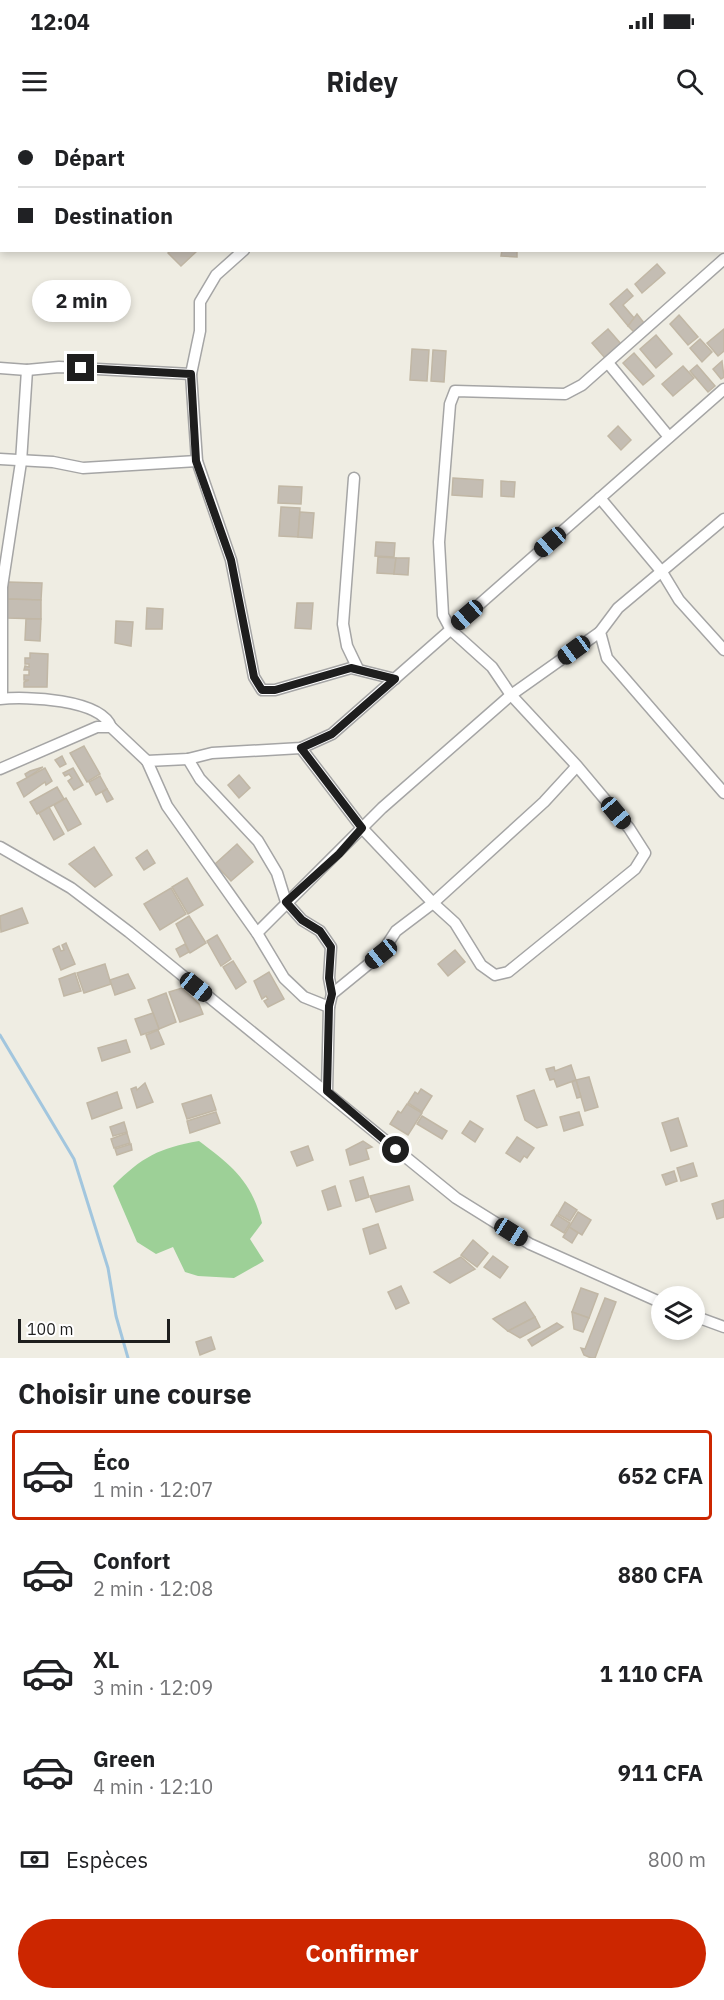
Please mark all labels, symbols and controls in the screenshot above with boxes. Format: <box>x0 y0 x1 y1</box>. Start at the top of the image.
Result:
text: 12:04 <box>30 7 90 36</box>
text: Ridey <box>326 64 398 99</box>
icon: menu <box>18 65 51 98</box>
icon: search <box>673 65 706 98</box>
text: Départ <box>54 143 125 172</box>
text: Destination <box>54 201 173 230</box>
callout: 2 min <box>32 281 130 323</box>
text: 2 min <box>55 287 108 314</box>
route end <box>67 354 94 381</box>
car <box>531 523 569 561</box>
car <box>448 596 486 634</box>
car <box>554 632 594 668</box>
car <box>598 793 634 833</box>
car <box>361 936 401 972</box>
car <box>176 969 216 1005</box>
route start <box>382 1136 409 1163</box>
car <box>491 1215 531 1249</box>
map controls <box>651 1286 705 1340</box>
button: layers <box>651 1286 705 1340</box>
scale bar <box>18 1316 170 1344</box>
text: 100 m <box>27 1319 74 1339</box>
text: Choisir une course <box>18 1376 252 1411</box>
text: Éco <box>93 1447 130 1476</box>
icon: car <box>21 1448 75 1502</box>
text: 652 CFA <box>618 1461 703 1490</box>
text: 1 min · 12:07 <box>93 1476 213 1503</box>
text: Confort <box>93 1546 171 1575</box>
icon: car <box>21 1547 75 1601</box>
text: 880 CFA <box>618 1560 703 1589</box>
text: 2 min · 12:08 <box>93 1575 213 1602</box>
text: XL <box>93 1645 119 1674</box>
icon: car <box>21 1646 75 1700</box>
text: 1 110 CFA <box>599 1659 703 1688</box>
text: 3 min · 12:09 <box>93 1674 213 1701</box>
text: Green <box>93 1744 155 1773</box>
icon: car <box>21 1745 75 1799</box>
text: 911 CFA <box>618 1758 703 1787</box>
text: 4 min · 12:10 <box>93 1773 213 1800</box>
icon: cash <box>18 1843 51 1876</box>
text: Espèces <box>66 1845 148 1874</box>
text: 800 m <box>648 1846 706 1873</box>
button: Confirmer <box>18 1919 706 1988</box>

